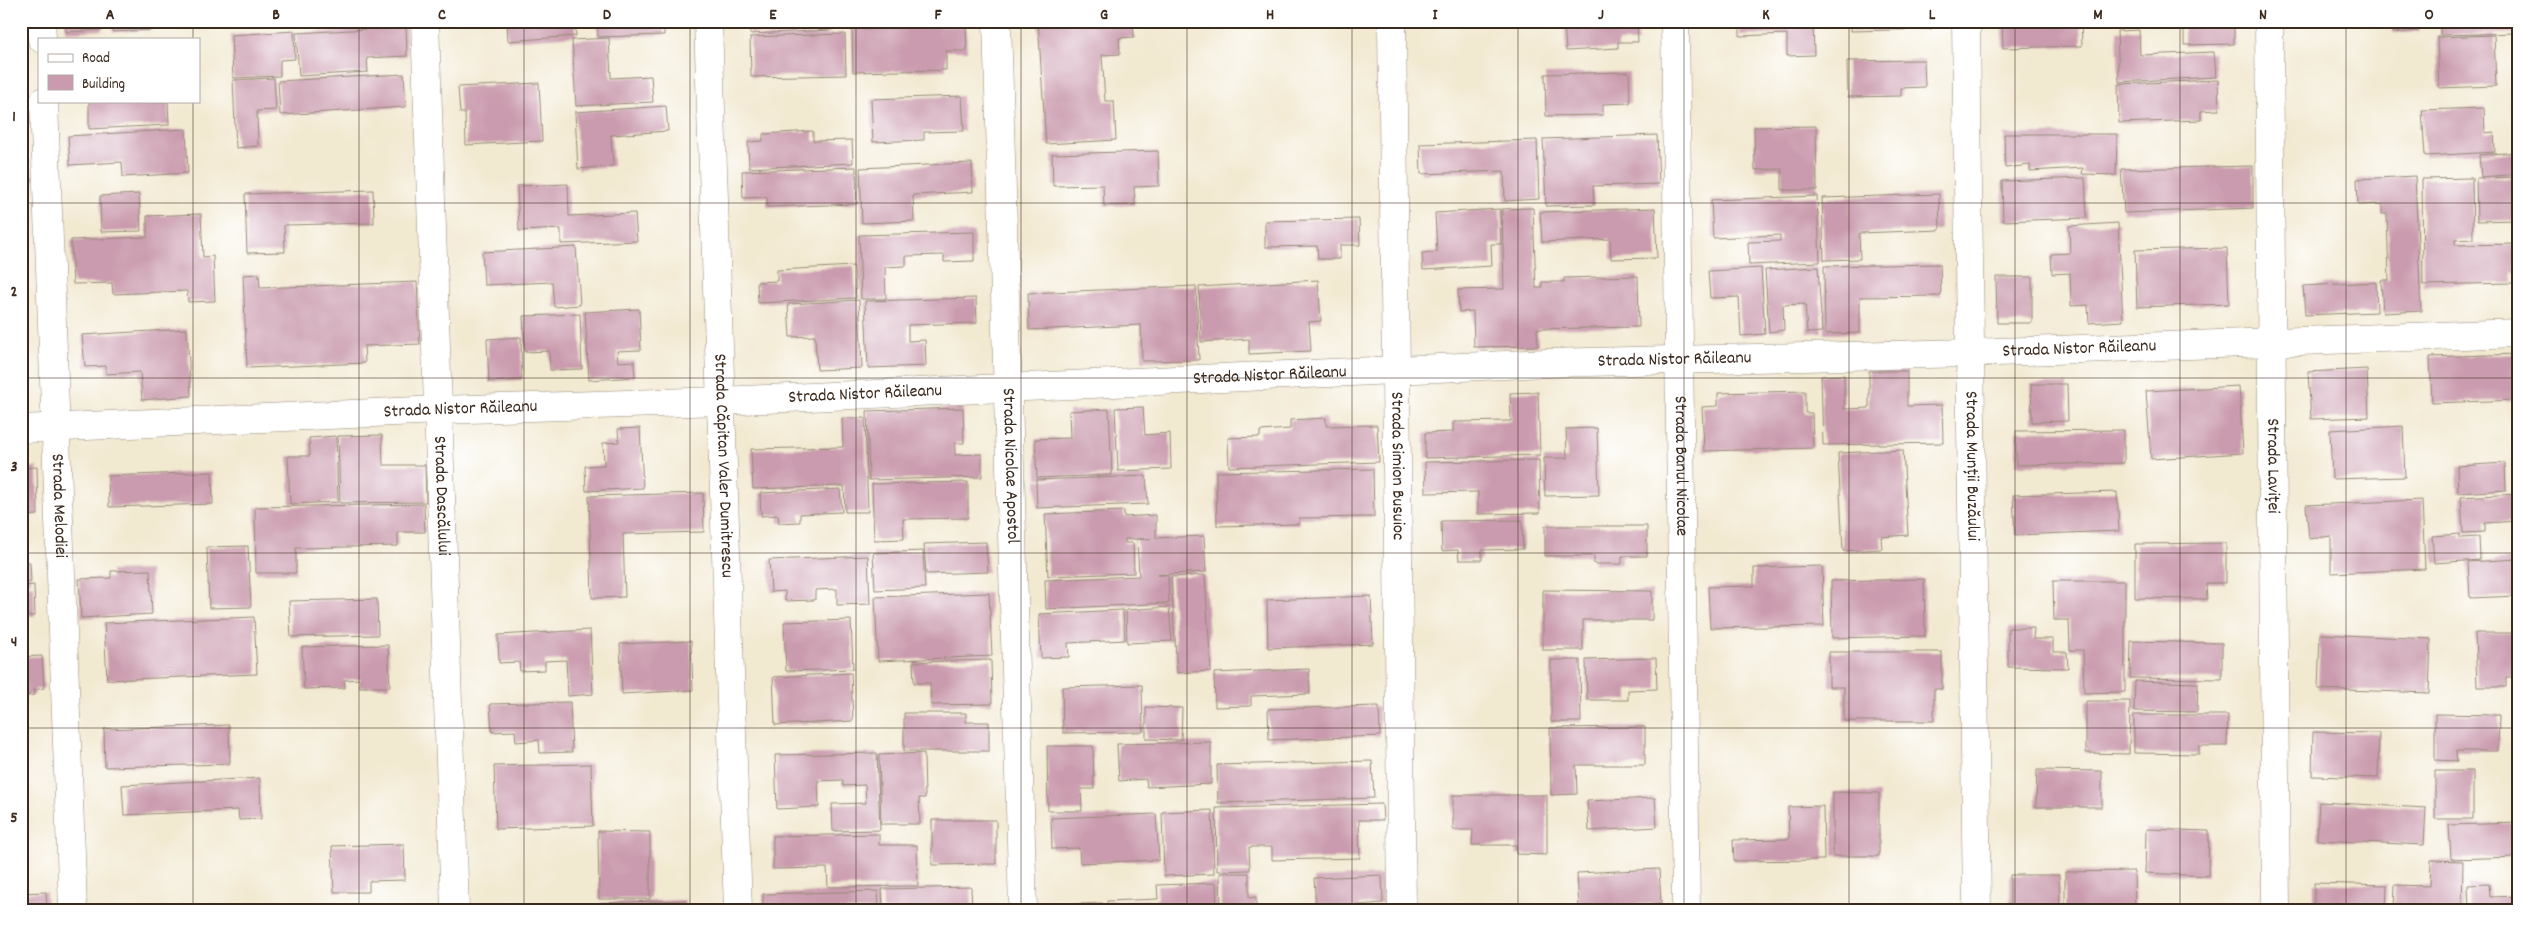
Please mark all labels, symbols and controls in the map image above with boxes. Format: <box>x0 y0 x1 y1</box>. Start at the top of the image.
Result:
text: A <box>106 4 115 27</box>
text: B <box>272 4 280 27</box>
text: C <box>438 4 446 27</box>
text: D <box>603 4 612 27</box>
text: E <box>769 4 777 27</box>
text: F <box>934 4 942 27</box>
text: G <box>1100 4 1108 27</box>
text: H <box>1266 4 1274 27</box>
text: I <box>1433 4 1439 27</box>
text: J <box>1598 4 1604 27</box>
text: K <box>1762 4 1770 27</box>
text: L <box>1929 4 1936 27</box>
text: M <box>2093 4 2103 27</box>
text: N <box>2259 4 2267 27</box>
text: O <box>2424 4 2434 27</box>
legend <box>38 38 200 102</box>
text: Road <box>82 48 110 70</box>
text: Building <box>82 74 125 96</box>
text: 1 <box>12 106 16 129</box>
text: 2 <box>11 281 18 304</box>
street label: Strada Nistor Răileanu <box>2002 334 2157 364</box>
street label: Strada Nistor Răileanu <box>1597 346 1752 374</box>
street label: Strada Căpitan Valer Dumitrescu <box>707 353 739 578</box>
street label: Strada Nistor Răileanu <box>1192 360 1347 392</box>
street label: Strada Nistor Răileanu <box>788 378 943 410</box>
street label: Strada Nicolae Apostol <box>995 388 1025 545</box>
street label: Strada Munții Buzăului <box>1958 391 1985 541</box>
street label: Strada Simion Busuioc <box>1384 392 1410 540</box>
street label: Strada Nistor Răileanu <box>383 394 538 425</box>
street label: Strada Banul Nicolae <box>1667 396 1694 536</box>
street label: Strada Laviței <box>2260 418 2285 514</box>
street label: Strada Dascălului <box>427 435 456 556</box>
street label: Strada Melodiei <box>44 453 73 558</box>
text: 3 <box>10 456 18 479</box>
text: 4 <box>11 631 17 654</box>
text: 5 <box>10 807 18 830</box>

